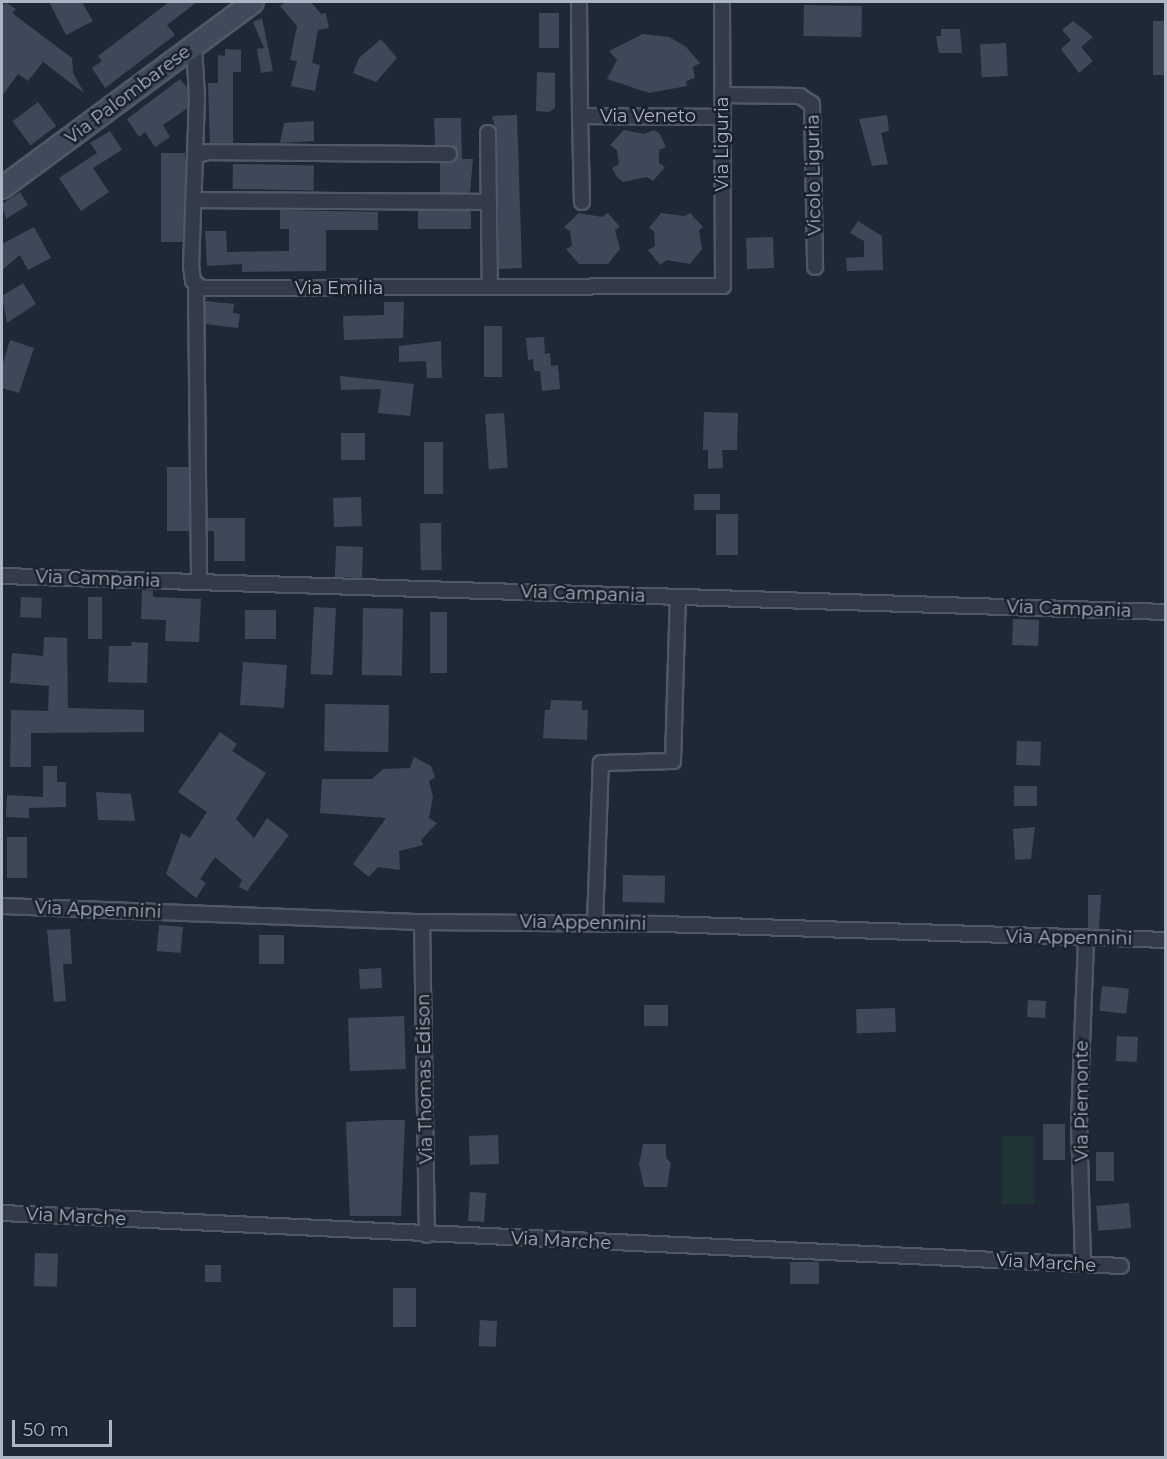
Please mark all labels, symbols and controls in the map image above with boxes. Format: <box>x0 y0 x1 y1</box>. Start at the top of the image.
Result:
street label: Via Palombarese <box>61 41 195 149</box>
street label: Via Liguria <box>711 97 733 191</box>
street label: Via Veneto <box>600 105 696 127</box>
street label: Vicolo Liguria <box>802 114 826 236</box>
street label: Via Emilia <box>295 277 383 299</box>
street label: Via Campania <box>35 566 161 592</box>
street label: Via Campania <box>520 581 646 607</box>
street label: Via Campania <box>1006 596 1132 622</box>
street label: Via Appennini <box>34 897 162 923</box>
street label: Via Appennini <box>519 911 647 935</box>
street label: Via Appennini <box>1005 926 1133 950</box>
street label: Via Thomas Edison <box>413 994 437 1164</box>
street label: Via Piemonte <box>1071 1040 1093 1162</box>
street label: Via Marche <box>25 1204 127 1230</box>
street label: Via Marche <box>510 1228 612 1254</box>
street label: Via Marche <box>995 1250 1097 1276</box>
scale bar <box>15 1408 116 1446</box>
text: 50 m <box>23 1419 69 1441</box>

